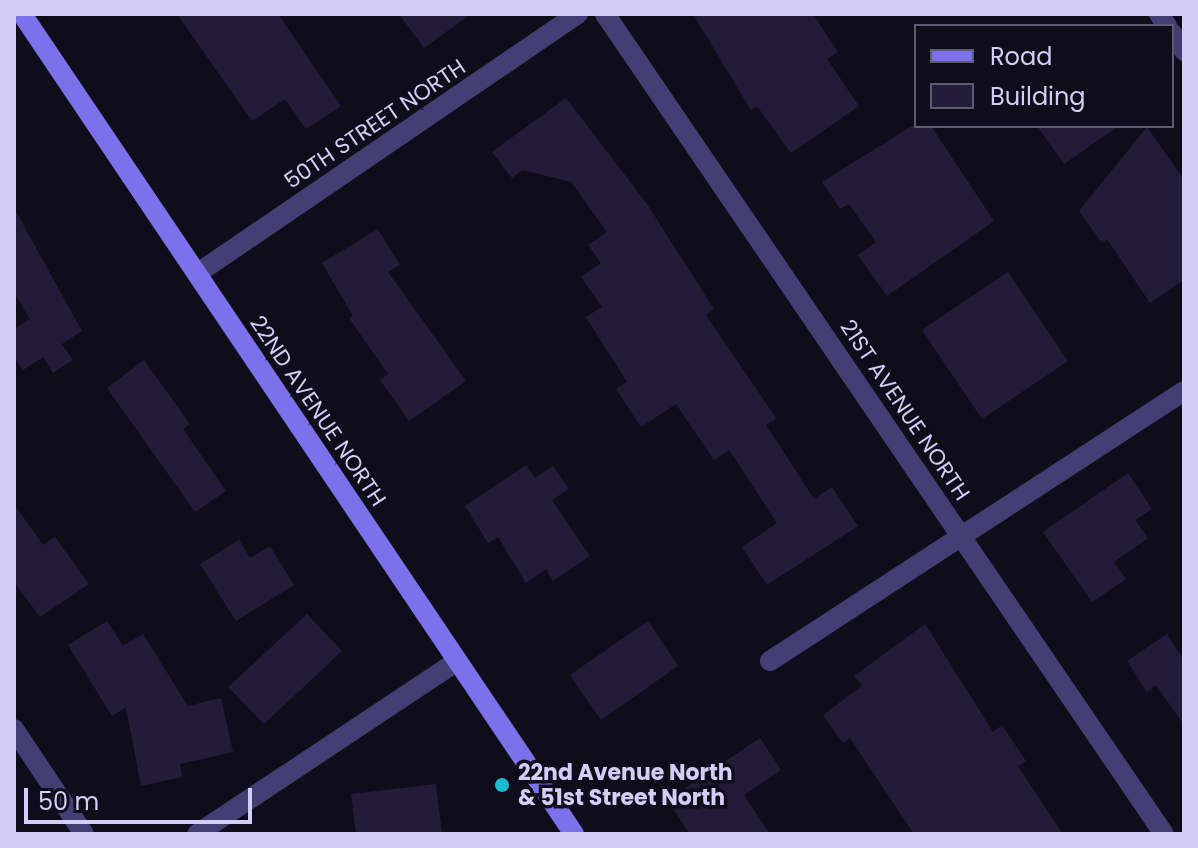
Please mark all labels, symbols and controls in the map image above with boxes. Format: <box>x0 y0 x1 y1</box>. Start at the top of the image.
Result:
legend <box>914 24 1174 128</box>
text: Road <box>990 40 1052 73</box>
street label: 50TH STREET NORTH <box>280 54 470 194</box>
text: Building <box>990 80 1086 113</box>
street label: 22ND AVENUE NORTH <box>244 311 392 511</box>
street label: 21ST AVENUE NORTH <box>835 315 975 505</box>
place label: 22nd Avenue North & 51st Street North <box>518 759 733 810</box>
scale bar <box>28 772 256 822</box>
marker: 22nd Avenue North & 51st Street North <box>493 776 511 794</box>
text: 50 m <box>38 785 99 818</box>

